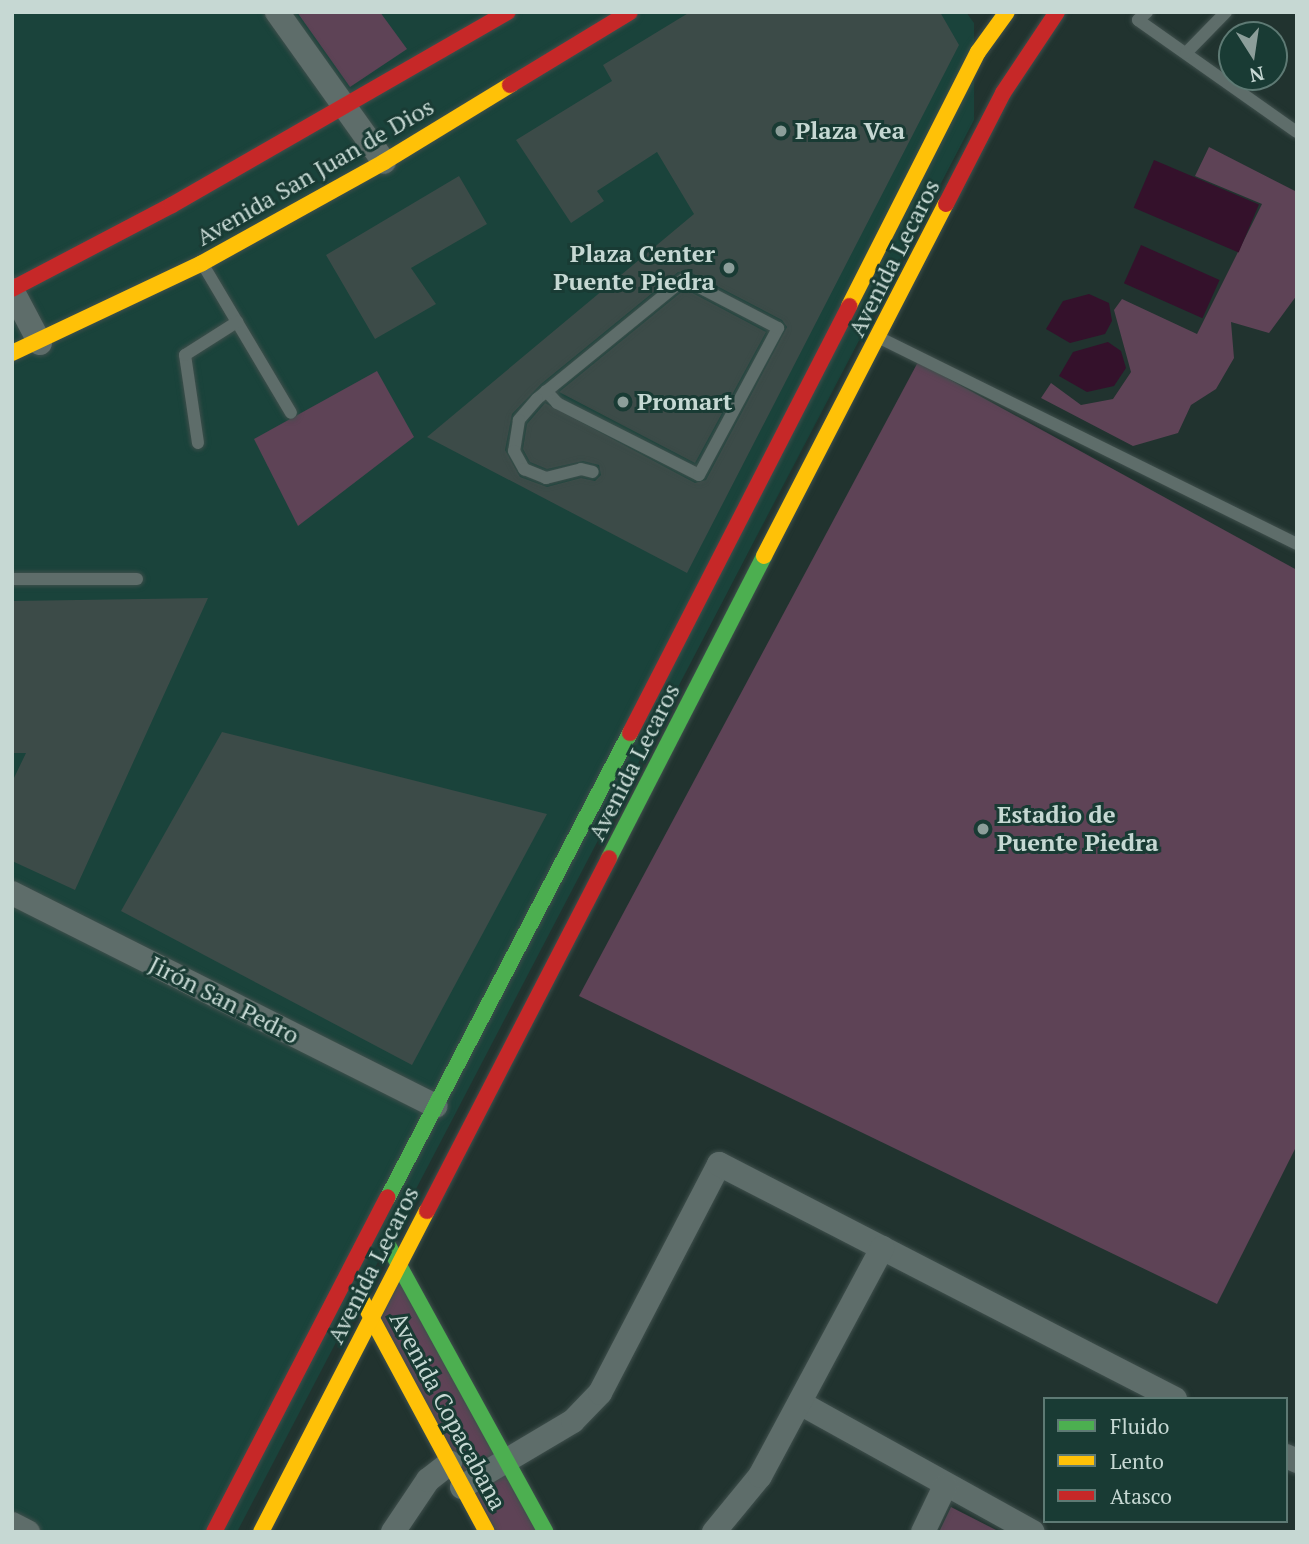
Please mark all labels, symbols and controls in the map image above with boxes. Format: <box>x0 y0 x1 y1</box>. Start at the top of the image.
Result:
north arrow <box>1218 21 1288 91</box>
text: N <box>1247 61 1267 89</box>
street label: Avenida San Juan de Dios <box>191 92 439 252</box>
place label: Plaza Vea <box>795 117 905 145</box>
marker: Plaza Vea <box>773 123 789 139</box>
street label: Avenida Lecaros <box>842 175 946 341</box>
place label: Plaza Center Puente Piedra <box>553 240 715 296</box>
marker: Plaza Center Puente Piedra <box>721 260 737 276</box>
place label: Promart <box>637 388 732 416</box>
marker: Promart <box>615 394 631 410</box>
street label: Avenida Lecaros <box>582 679 686 845</box>
place label: Estadio de Puente Piedra <box>997 801 1159 857</box>
marker: Estadio de Puente Piedra <box>975 821 991 837</box>
street label: Jirón San Pedro <box>144 950 304 1050</box>
street label: Avenida Lecaros <box>321 1182 425 1348</box>
street label: Avenida Copacabana <box>384 1307 512 1515</box>
legend <box>1043 1397 1288 1523</box>
text: Fluido <box>1110 1412 1169 1440</box>
text: Lento <box>1110 1447 1164 1475</box>
text: Atasco <box>1110 1482 1172 1510</box>

